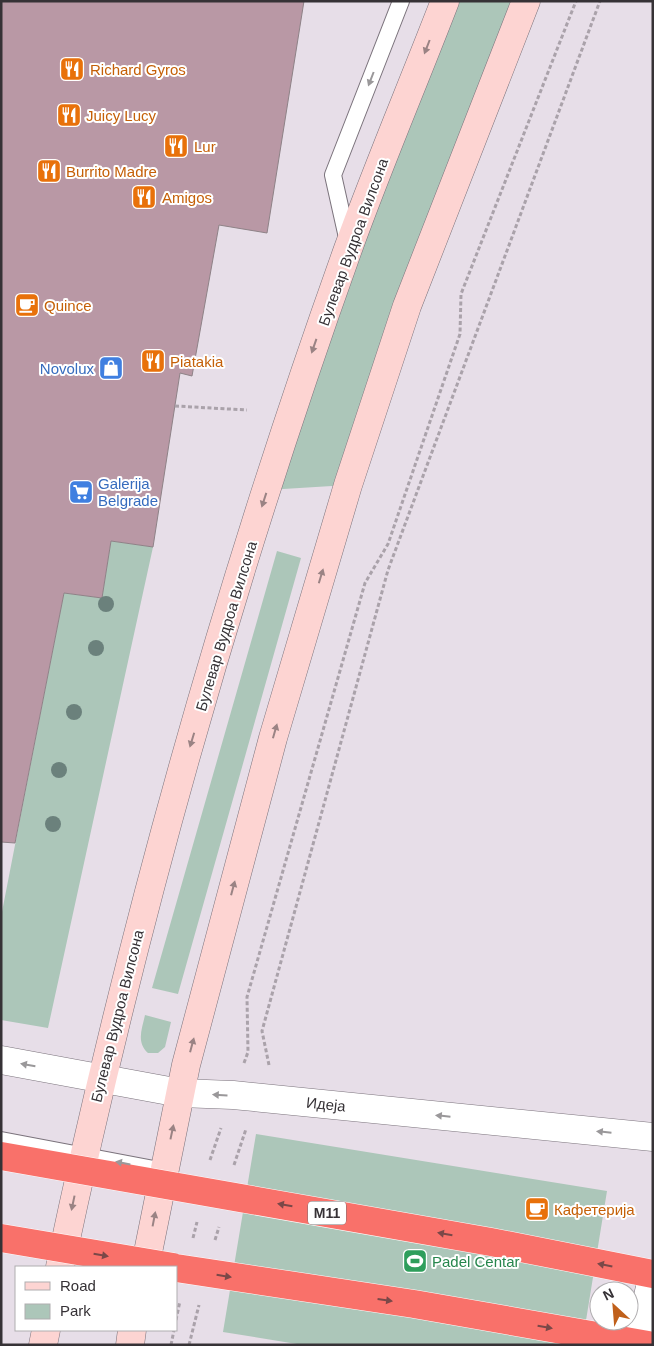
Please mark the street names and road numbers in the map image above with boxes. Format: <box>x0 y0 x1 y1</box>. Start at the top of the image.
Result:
street label: Булевар Вудроа Вилсона <box>315 155 391 328</box>
street label: Булевар Вудроа Вилсона <box>192 538 260 713</box>
street label: Булевар Вудроа Вилсона <box>87 927 147 1104</box>
street label: Идеја <box>305 1093 347 1115</box>
road number: M11 <box>308 1202 346 1224</box>

